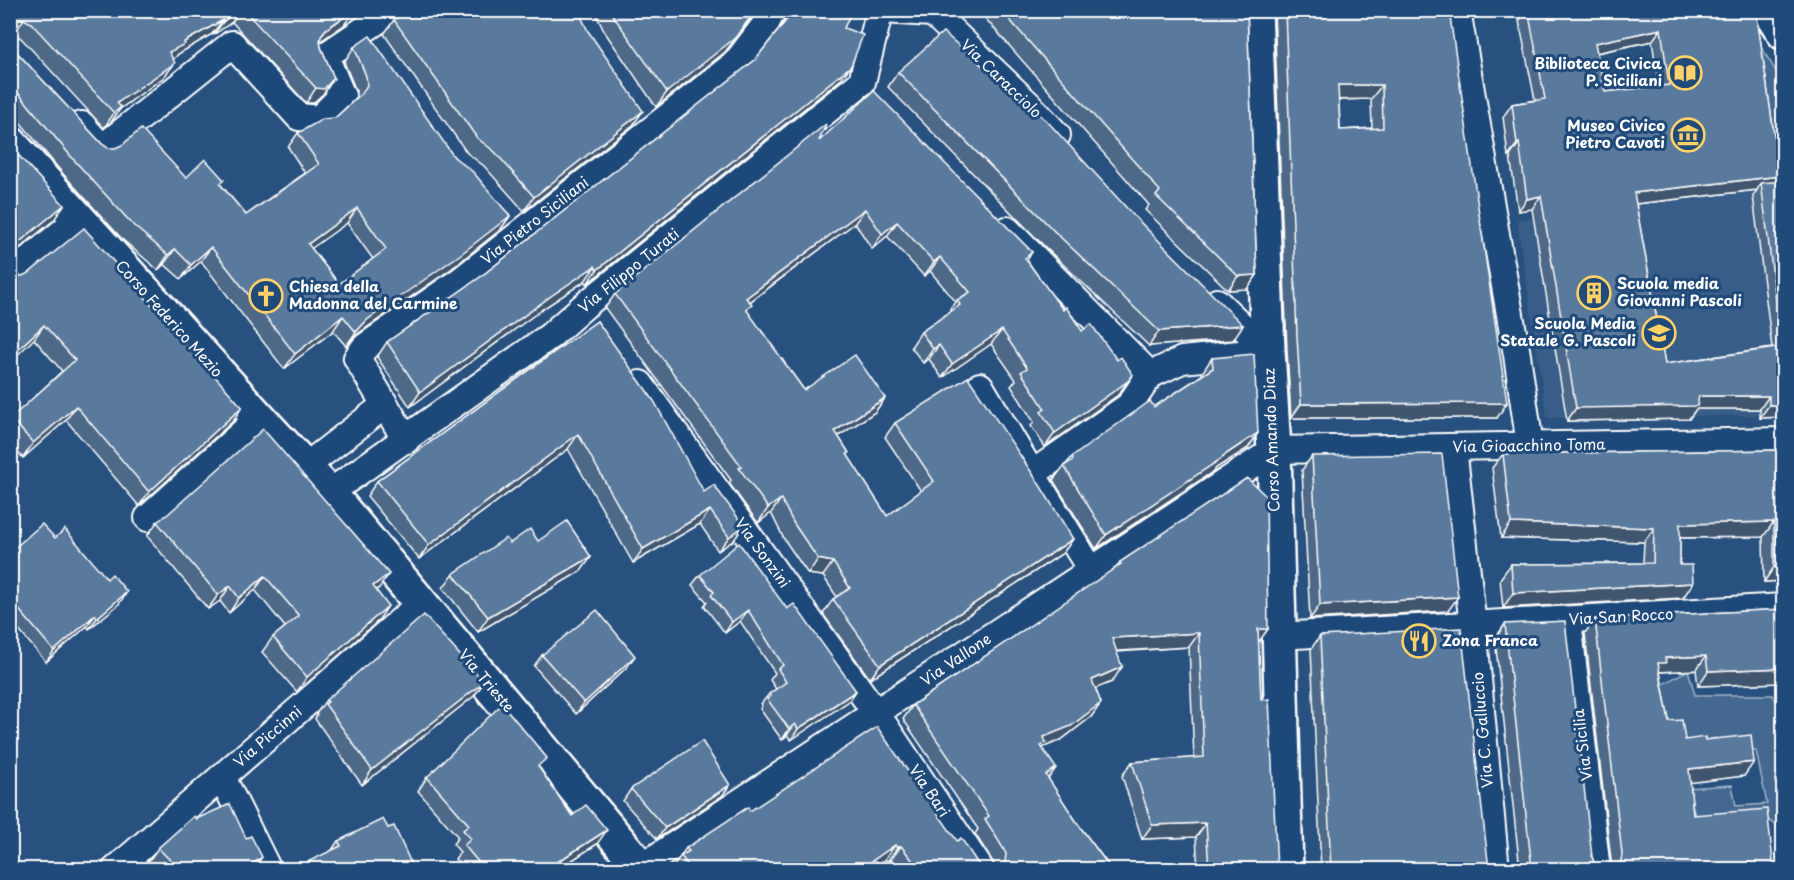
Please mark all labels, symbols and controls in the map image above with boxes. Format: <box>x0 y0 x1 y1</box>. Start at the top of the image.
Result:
street label: Via Caracciolo <box>956 33 1048 123</box>
place label: Biblioteca Civica P. Siciliani <box>1534 51 1662 91</box>
library icon: Biblioteca Civica P. Siciliani <box>1667 55 1703 91</box>
place label: Museo Civico Pietro Cavoti <box>1565 113 1665 153</box>
museum icon: Museo Civico Pietro Cavoti <box>1670 117 1706 153</box>
street label: Via Pietro Siciliani <box>475 170 593 269</box>
street label: Via Filippo Turati <box>572 222 684 318</box>
street label: Corso Federico Mezio <box>111 254 229 382</box>
place label: Scuola media Giovanni Pascoli <box>1617 271 1742 311</box>
place label: Chiesa della Madonna del Carmine <box>289 274 458 314</box>
building icon: Scuola media Giovanni Pascoli <box>1576 275 1612 311</box>
church icon: Chiesa della Madonna del Carmine <box>248 278 284 314</box>
place label: Scuola Media Statale G. Pascoli <box>1500 311 1637 351</box>
school or university icon: Scuola Media Statale G. Pascoli <box>1641 315 1677 351</box>
street label: Corso Amando Diaz <box>1256 368 1285 512</box>
street label: Via Gioacchino Toma <box>1452 432 1606 457</box>
street label: Via Sonzini <box>730 512 797 592</box>
street label: Via San Rocco <box>1568 601 1674 630</box>
restaurant icon: Zona Franca <box>1401 623 1437 659</box>
street label: Via Vallone <box>915 627 995 691</box>
place label: Zona Franca <box>1442 628 1538 651</box>
street label: Via Trieste <box>454 643 521 717</box>
street label: Via C. Galluccio <box>1465 671 1498 789</box>
street label: Via Piccinni <box>228 700 306 772</box>
street label: Via Sicilia <box>1566 707 1597 783</box>
street label: Via Bari <box>904 759 956 821</box>

